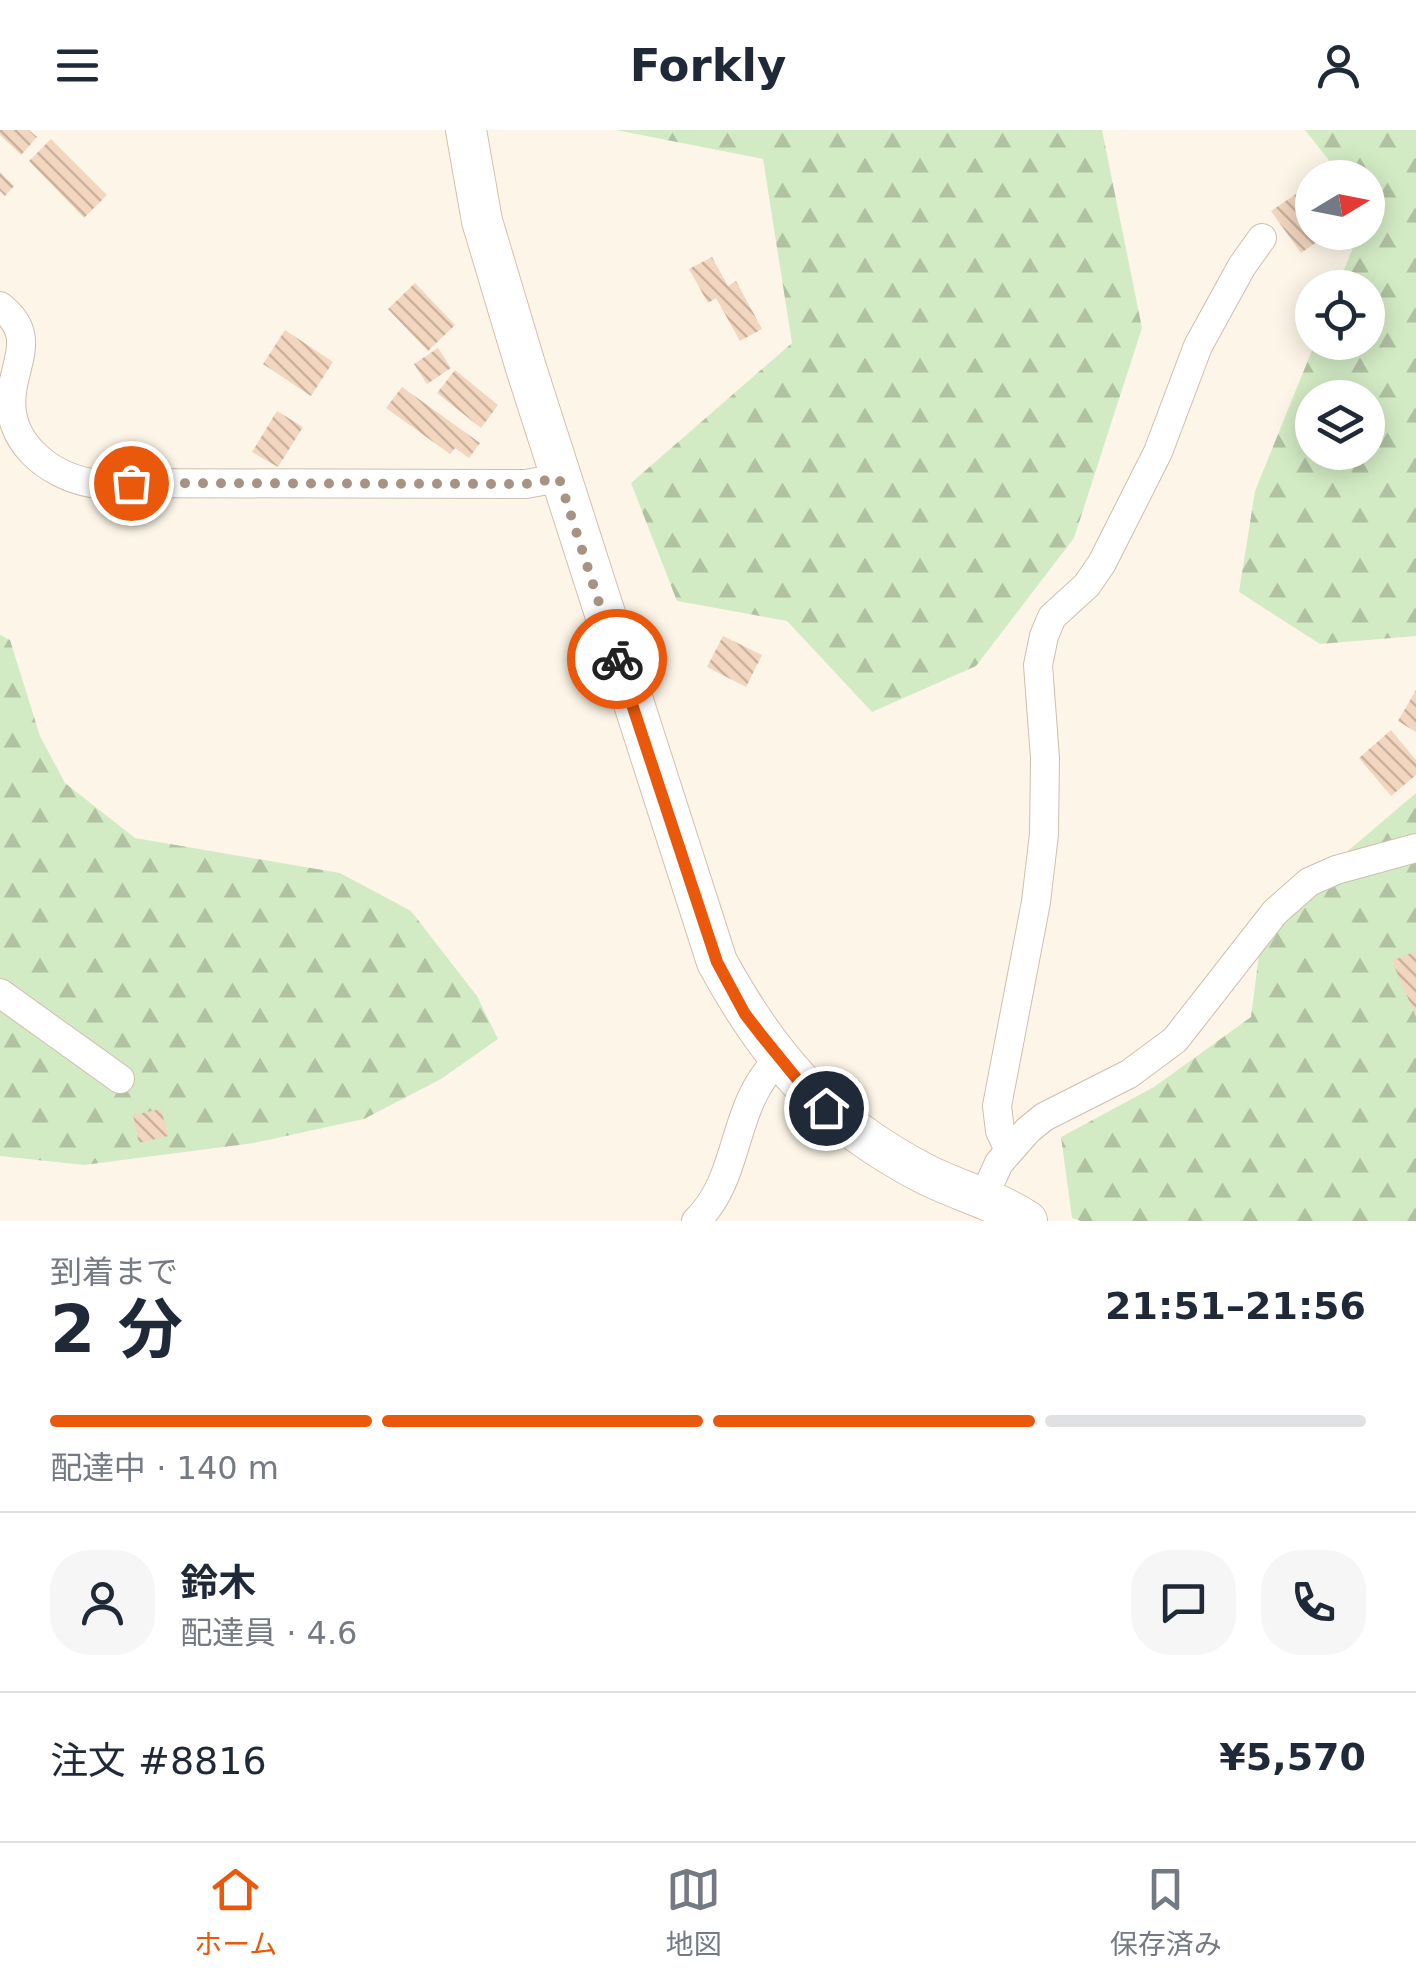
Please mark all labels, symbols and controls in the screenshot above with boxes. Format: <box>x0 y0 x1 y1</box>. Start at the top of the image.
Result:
icon: menu <box>50 38 105 93</box>
icon: person <box>1311 38 1366 93</box>
text: Forkly <box>630 39 786 92</box>
north arrow <box>1295 160 1385 250</box>
map controls <box>1295 160 1385 470</box>
button: locate <box>1295 270 1385 360</box>
button: layers <box>1295 380 1385 470</box>
pin <box>89 441 174 526</box>
icon: bag <box>104 456 159 511</box>
courier <box>567 609 667 709</box>
icon: bike <box>590 632 645 687</box>
pin <box>784 1066 869 1151</box>
icon: home <box>799 1081 854 1136</box>
text: 到着まで <box>50 1253 178 1291</box>
text: 21:51–21:56 <box>1105 1284 1366 1328</box>
text: 2 分 <box>50 1292 183 1367</box>
text: 配達中 · 140 m <box>50 1449 279 1487</box>
button: person <box>50 1550 155 1655</box>
button: chat <box>1131 1550 1236 1655</box>
button: phone <box>1261 1550 1366 1655</box>
text: 鈴木 <box>180 1561 256 1605</box>
text: 配達員 · 4.6 <box>180 1614 357 1652</box>
text: ¥5,570 <box>1219 1735 1366 1779</box>
text: 注文 #8816 <box>50 1739 267 1783</box>
tab: ホーム <box>194 1862 277 1962</box>
tab: 地図 <box>666 1862 722 1962</box>
tab: 保存済み <box>1110 1862 1222 1962</box>

